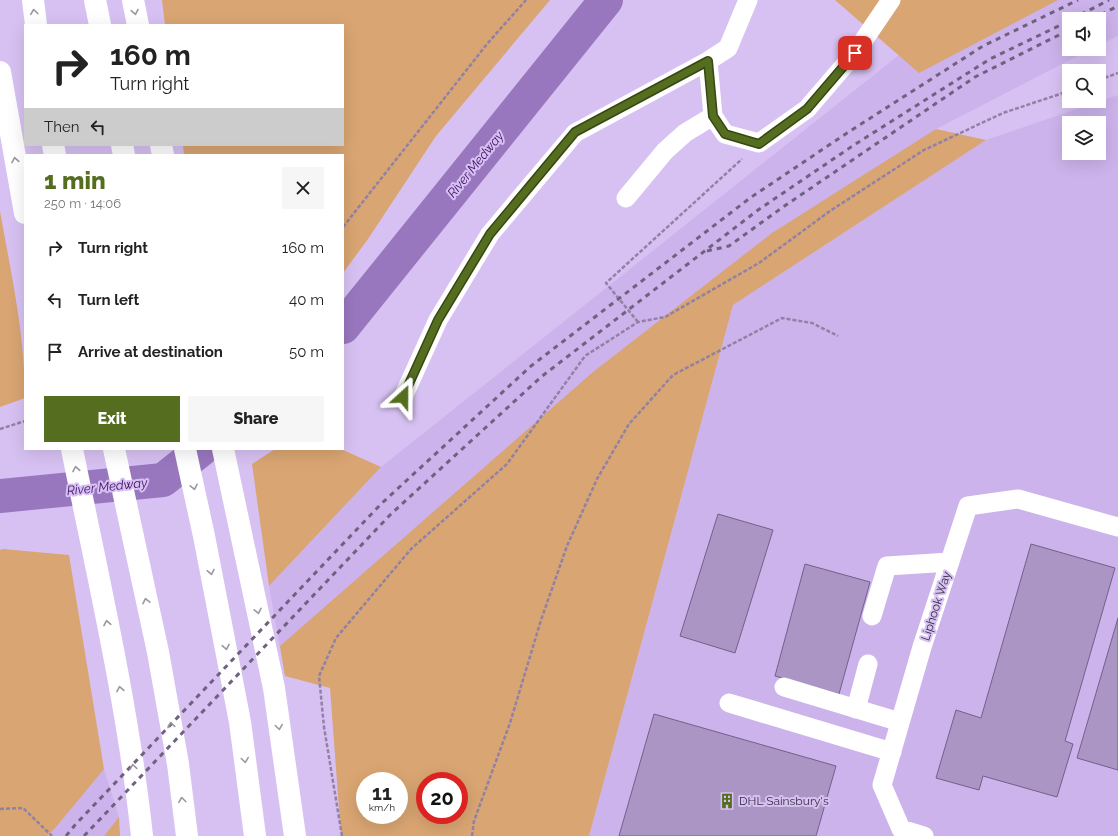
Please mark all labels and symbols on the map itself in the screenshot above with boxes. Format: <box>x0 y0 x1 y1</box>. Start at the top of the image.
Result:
one-way arrow <box>30 9 39 16</box>
one-way arrow <box>131 9 139 16</box>
pin <box>838 36 872 70</box>
water label: River Medway <box>444 128 507 200</box>
one-way arrow <box>12 157 20 164</box>
position arrow <box>382 376 424 418</box>
one-way arrow <box>72 465 80 472</box>
water label: River Medway <box>66 475 149 498</box>
one-way arrow <box>189 484 197 490</box>
one-way arrow <box>207 569 215 575</box>
street label: Liphook Way <box>918 569 954 642</box>
one-way arrow <box>143 597 151 604</box>
one-way arrow <box>253 608 262 614</box>
one-way arrow <box>104 620 112 627</box>
one-way arrow <box>221 643 229 650</box>
one-way arrow <box>116 686 125 692</box>
one-way arrow <box>167 722 176 728</box>
one-way arrow <box>274 724 283 730</box>
one-way arrow <box>240 757 249 763</box>
one-way arrow <box>129 764 138 771</box>
speed limit sign: 20 <box>416 772 468 824</box>
building icon: DHL Sainsbury's <box>718 792 736 810</box>
place label: DHL Sainsbury's <box>739 794 829 808</box>
one-way arrow <box>178 797 187 803</box>

